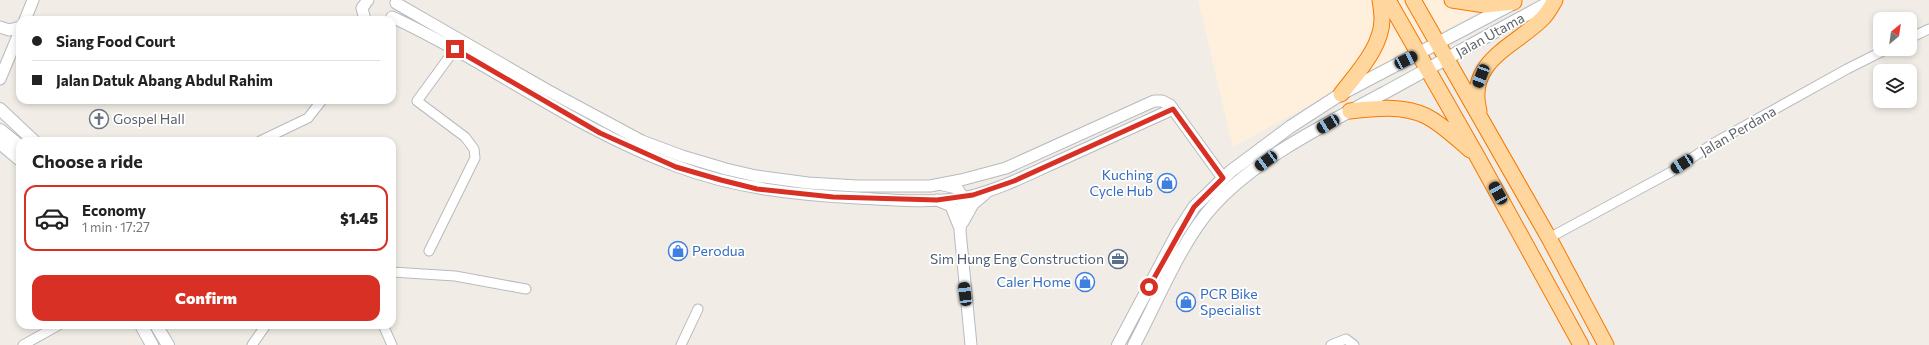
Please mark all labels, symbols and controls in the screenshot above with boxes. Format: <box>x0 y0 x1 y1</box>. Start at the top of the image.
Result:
street label: Jalan Utama <box>1452 9 1527 60</box>
north arrow <box>1873 12 1917 56</box>
map controls <box>1873 12 1917 108</box>
text: Siang Food Court <box>56 32 175 50</box>
route end <box>446 40 464 58</box>
car <box>1393 49 1419 71</box>
car <box>1471 63 1491 89</box>
button: layers <box>1873 64 1917 108</box>
text: Jalan Datuk Abang Abdul Rahim <box>56 71 273 89</box>
street label: Jalan Perdana <box>1697 102 1779 159</box>
church icon: Gospel Hall <box>88 108 110 130</box>
place label: Gospel Hall <box>113 110 185 127</box>
car <box>1315 113 1341 135</box>
car <box>1253 149 1279 173</box>
text: Choose a ride <box>32 150 143 172</box>
car <box>1669 152 1695 176</box>
place label: Kuching Cycle Hub <box>1090 166 1153 199</box>
shop icon: Kuching Cycle Hub <box>1156 172 1178 194</box>
car <box>1487 180 1509 206</box>
icon: car <box>34 200 70 236</box>
text: Economy <box>82 201 146 219</box>
text: $1.45 <box>340 209 378 227</box>
text: 1 min · 17:27 <box>82 219 150 235</box>
shop icon: Perodua <box>667 240 689 262</box>
place label: Perodua <box>692 242 745 259</box>
office icon: Sim Hung Eng Construction <box>1107 248 1129 270</box>
place label: Sim Hung Eng Construction <box>930 250 1104 267</box>
shop icon: Caler Home <box>1074 271 1096 293</box>
place label: Caler Home <box>996 273 1071 290</box>
button: Confirm <box>32 275 380 321</box>
route start <box>1140 278 1158 296</box>
car <box>958 281 972 307</box>
place label: PCR Bike Specialist <box>1200 285 1261 318</box>
shop icon: PCR Bike Specialist <box>1175 291 1197 313</box>

